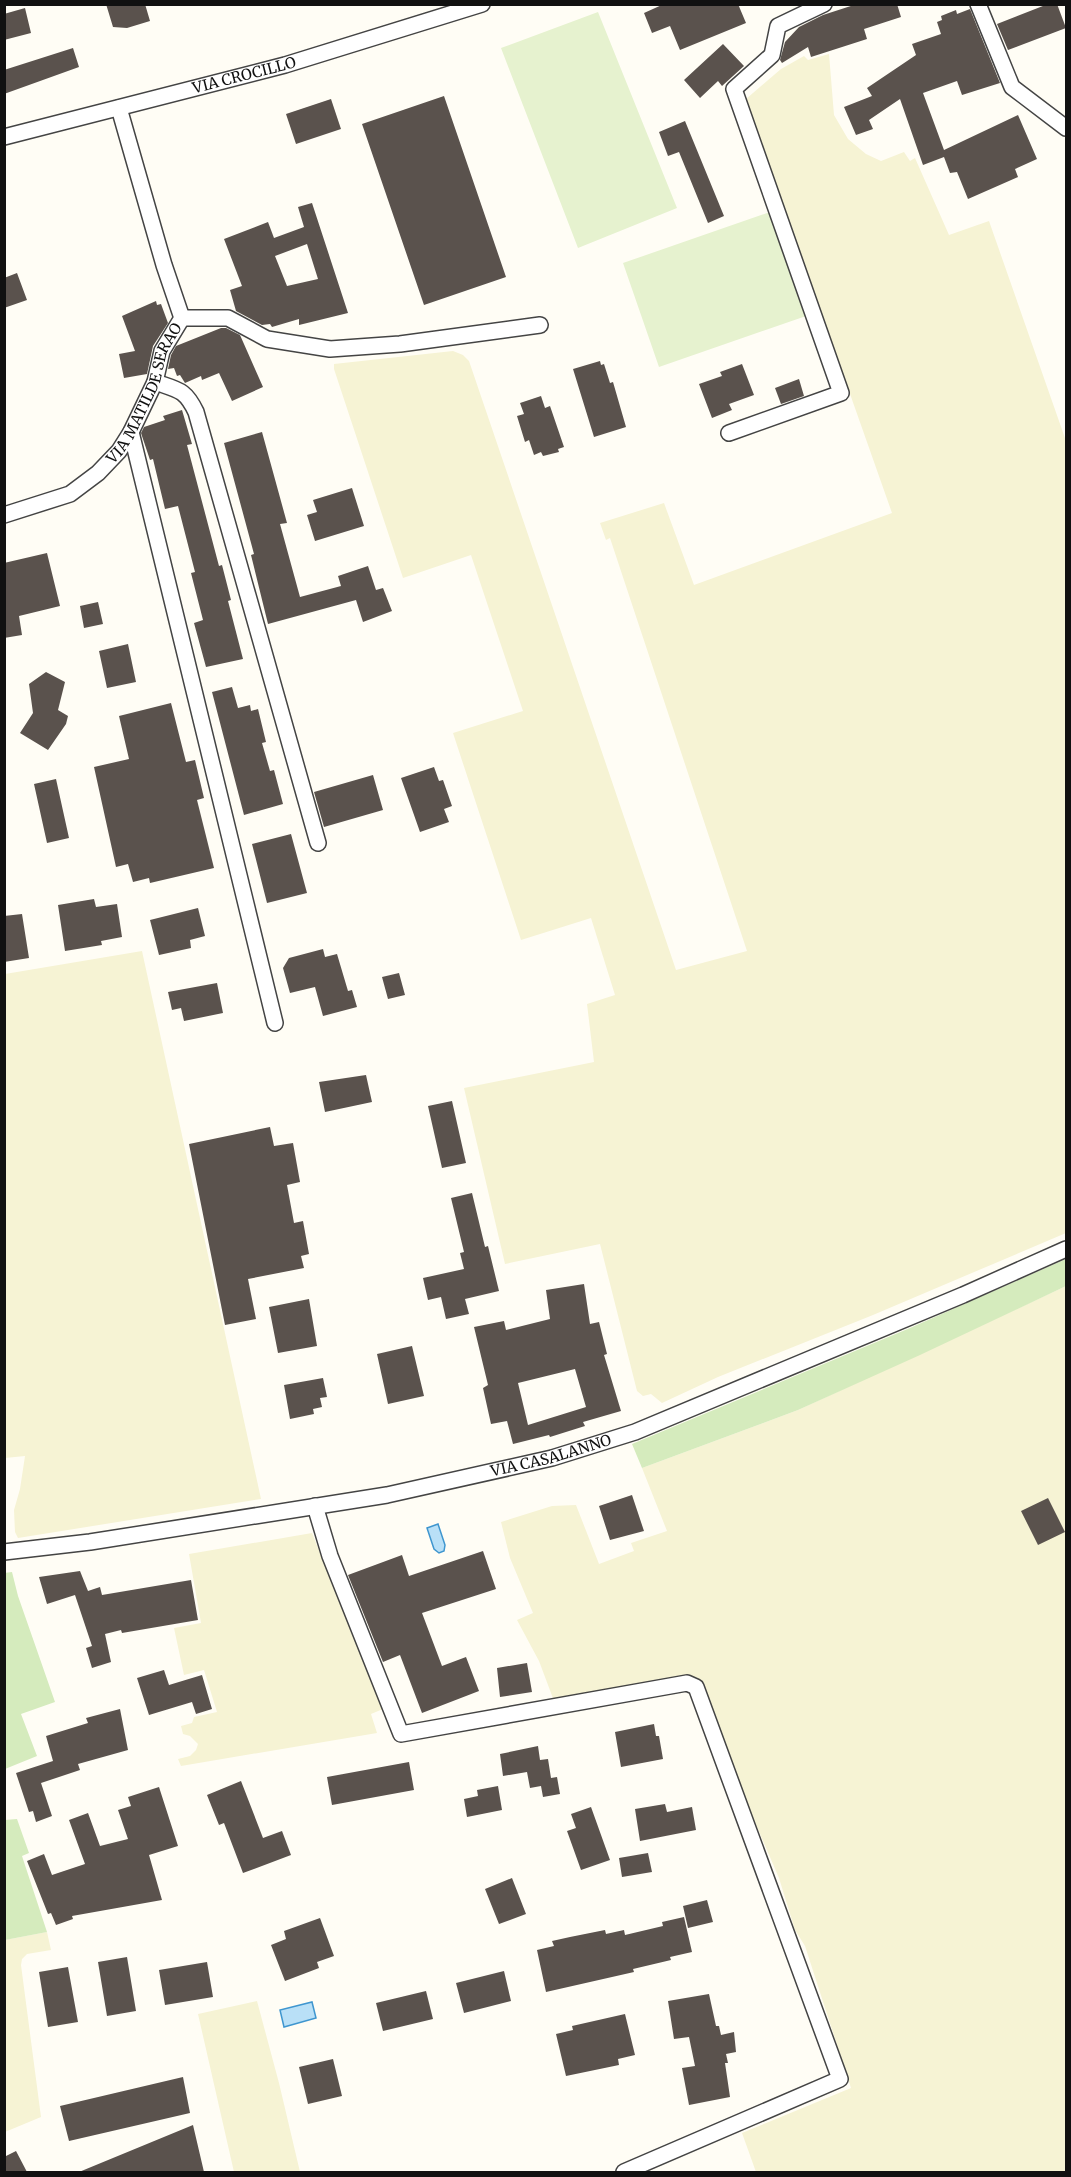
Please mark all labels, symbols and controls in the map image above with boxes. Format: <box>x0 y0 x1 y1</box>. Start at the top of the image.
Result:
street label: VIA CROCILLO <box>189 52 298 98</box>
street label: VIA MATILDE SERAO <box>101 319 186 468</box>
street label: VIA CASALANNO <box>488 1430 614 1481</box>

